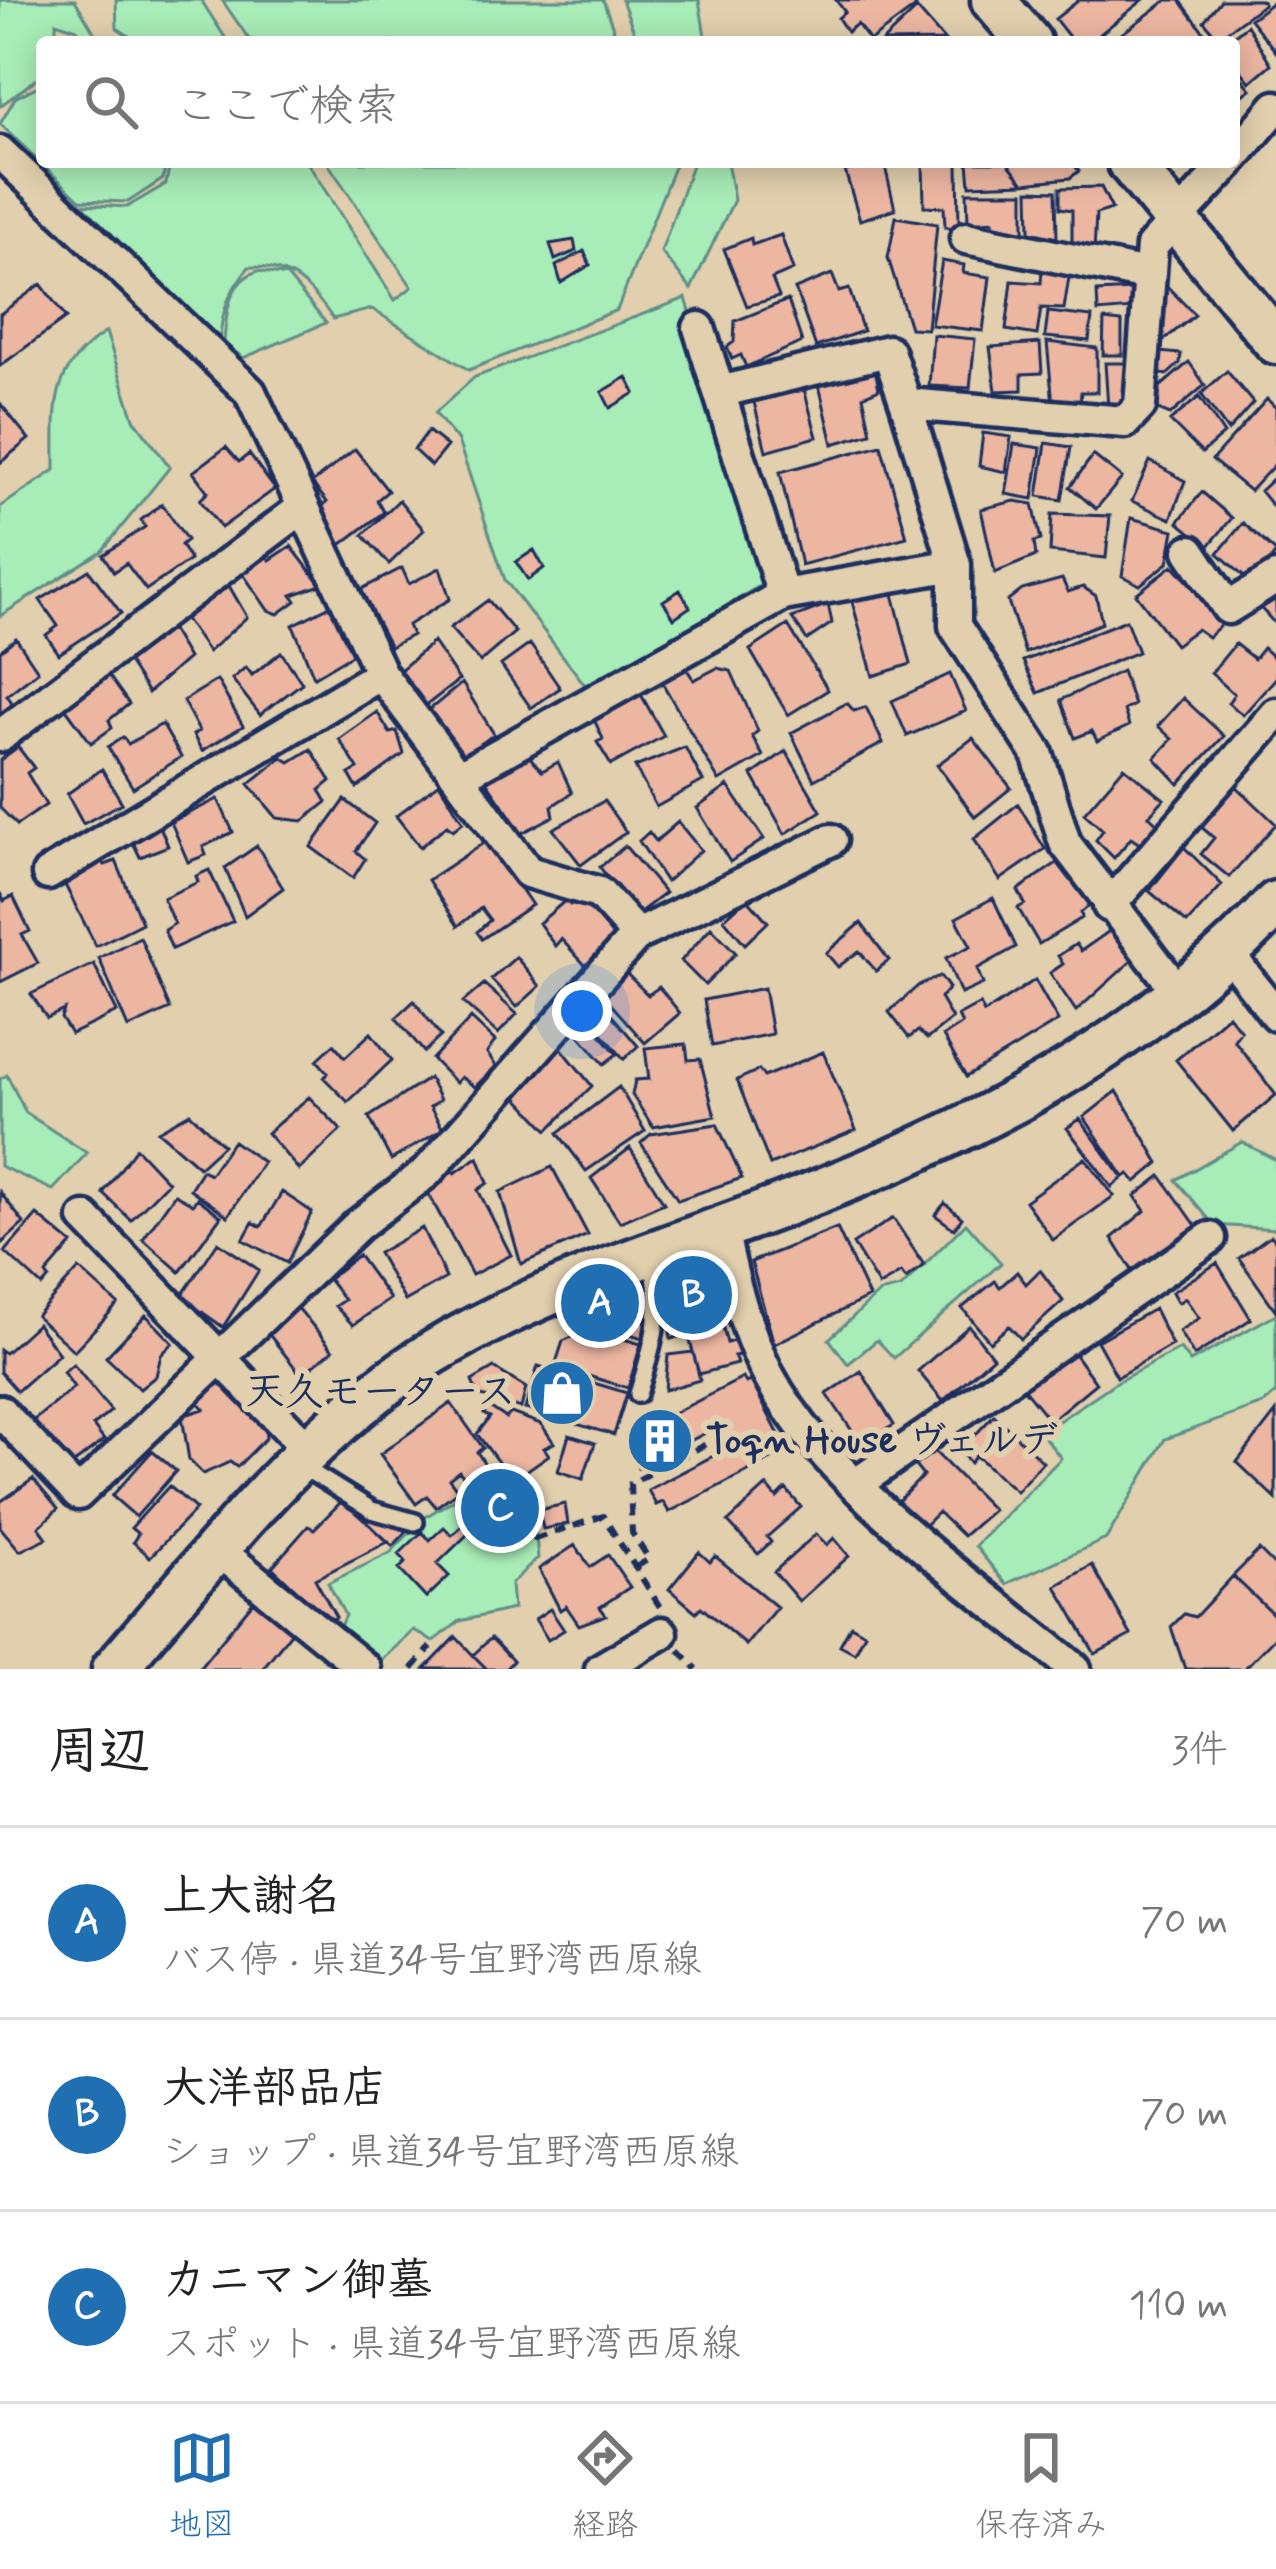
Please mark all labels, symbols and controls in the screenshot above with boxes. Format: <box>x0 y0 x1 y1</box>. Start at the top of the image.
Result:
search box <box>36 36 1240 168</box>
icon: search <box>78 69 144 135</box>
text: ここで検索 <box>174 78 399 137</box>
your location <box>552 981 612 1041</box>
pin: B <box>654 1250 732 1340</box>
pin: A <box>561 1258 639 1348</box>
shop icon: 天久モータース <box>527 1358 597 1428</box>
place label: 天久モータース <box>245 1368 516 1419</box>
building icon: Toqn House ヴェルデ <box>625 1406 695 1476</box>
place label: Toqn House ヴェルデ <box>706 1416 1059 1467</box>
pin: C <box>461 1463 539 1553</box>
text: 周辺 <box>48 1720 150 1786</box>
text: 3件 <box>1171 1726 1228 1777</box>
text: 上大謝名 <box>162 1868 342 1927</box>
text: A <box>74 1897 100 1948</box>
text: 70 m <box>1140 1897 1228 1948</box>
text: バス停 · 県道34号宜野湾西原線 <box>162 1936 701 1987</box>
text: 大洋部品店 <box>162 2060 387 2119</box>
text: B <box>75 2089 99 2140</box>
text: 70 m <box>1140 2089 1228 2140</box>
text: ショップ · 県道34号宜野湾西原線 <box>162 2128 739 2179</box>
text: カニマン御墓 <box>162 2252 432 2311</box>
text: C <box>73 2281 101 2332</box>
text: 110 m <box>1129 2281 1228 2332</box>
text: スポット · 県道34号宜野湾西原線 <box>162 2320 740 2371</box>
tab: 地図 <box>169 2425 235 2548</box>
tab: 経路 <box>572 2425 638 2548</box>
tab: 保存済み <box>975 2425 1107 2548</box>

